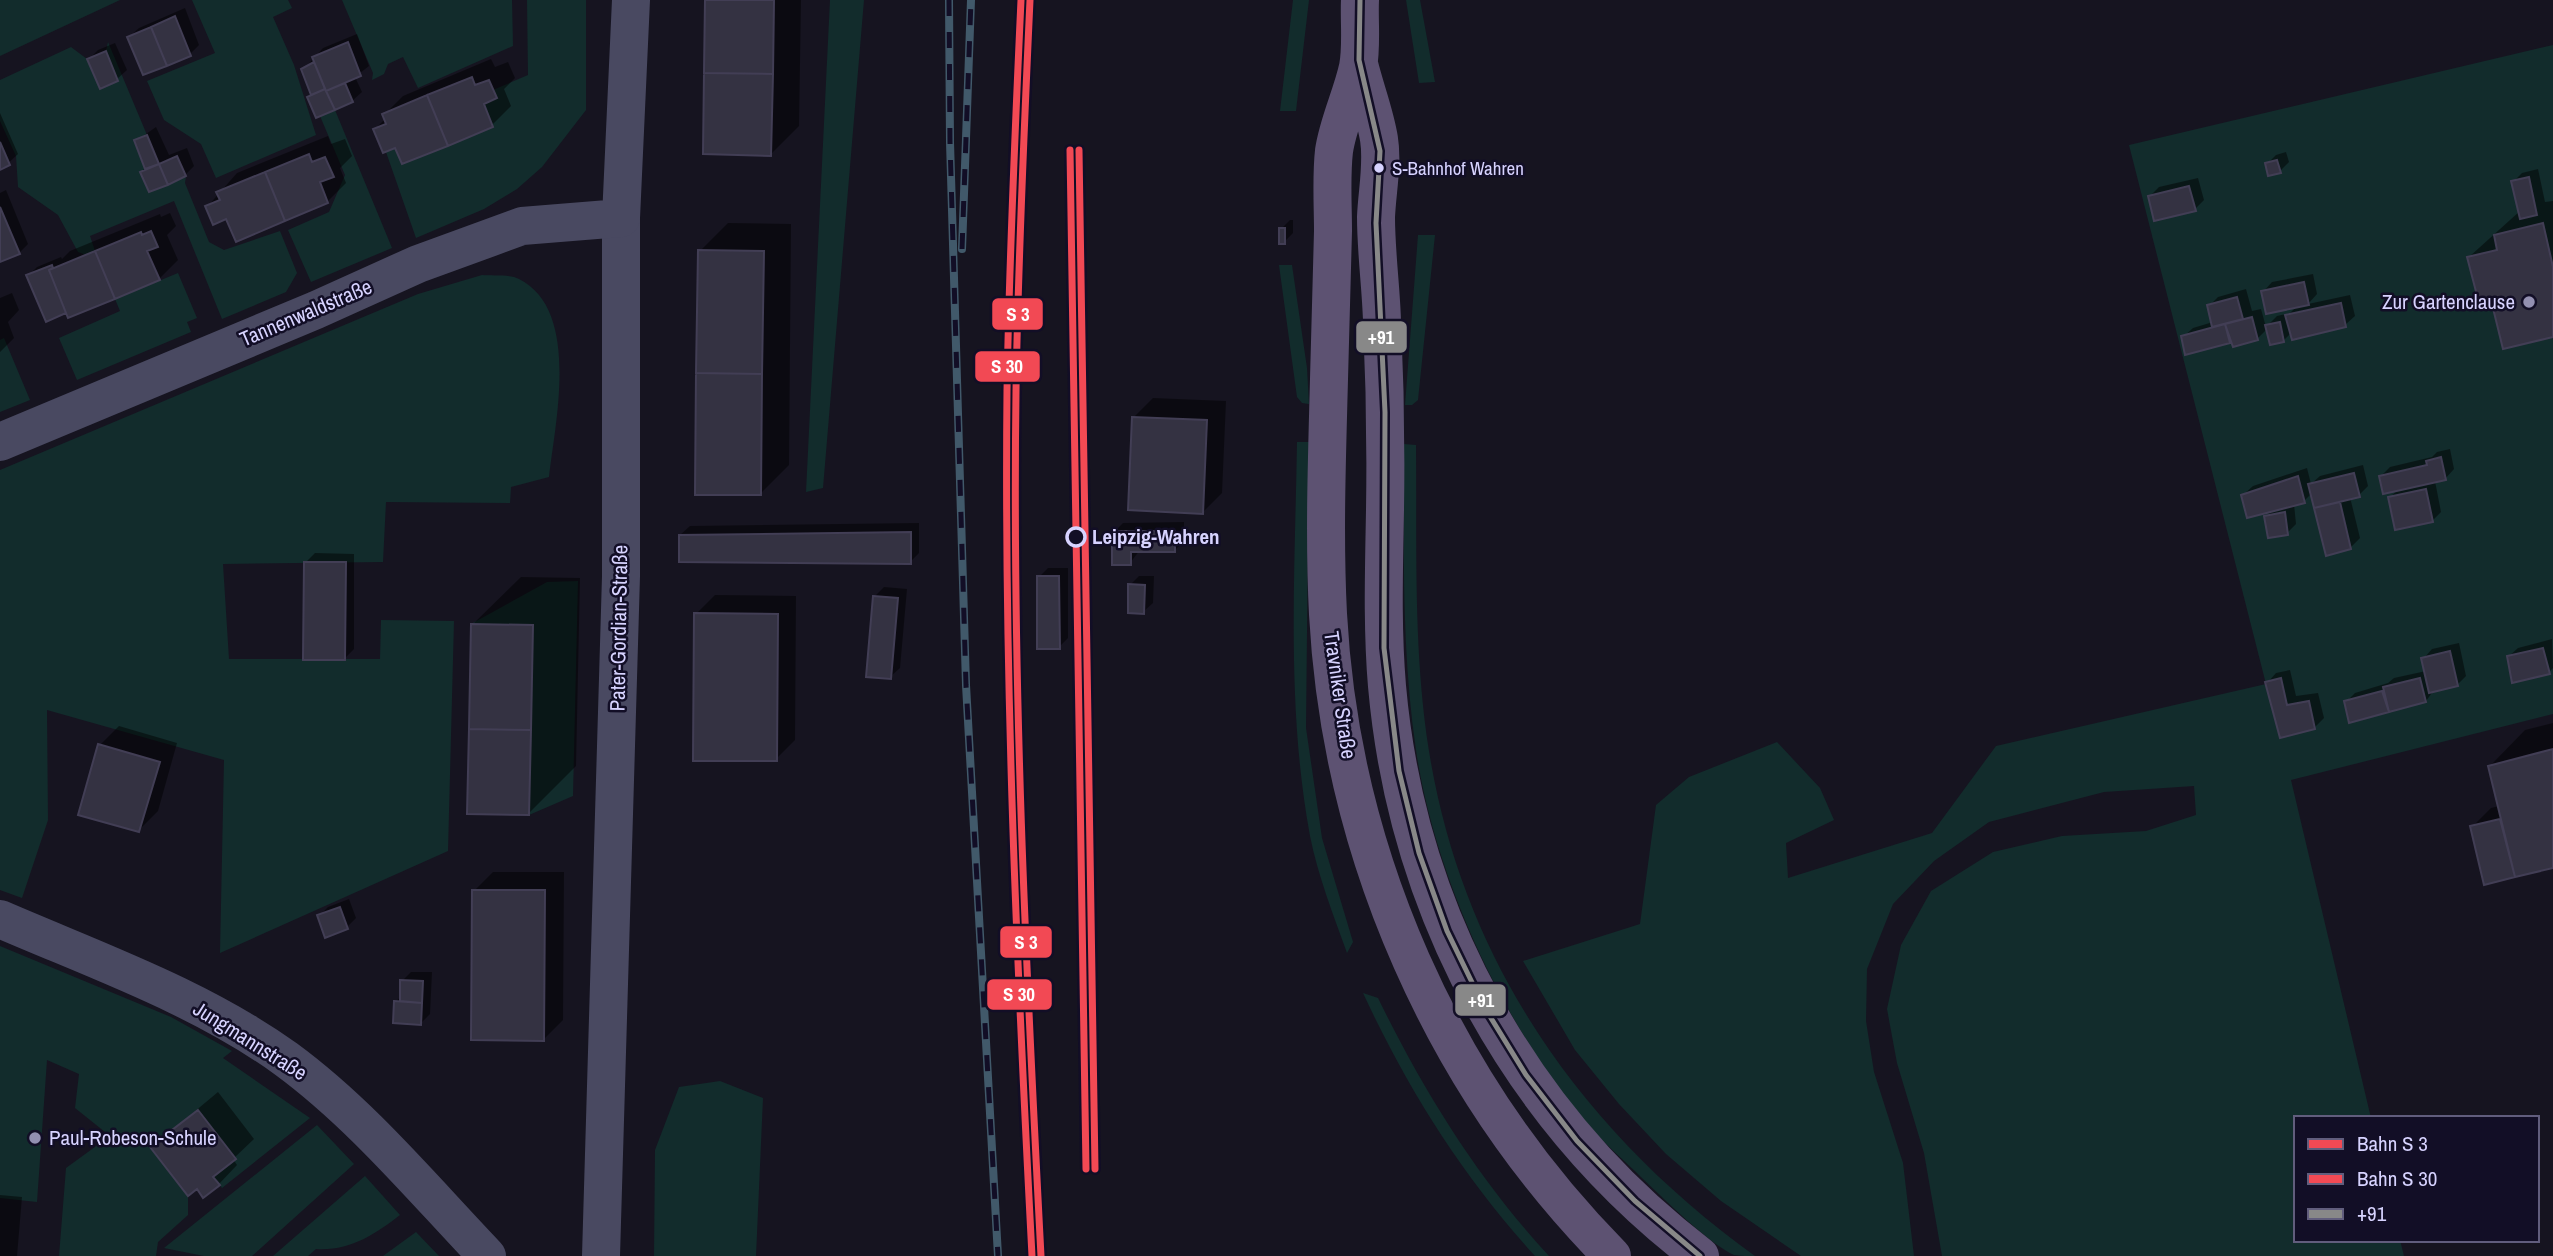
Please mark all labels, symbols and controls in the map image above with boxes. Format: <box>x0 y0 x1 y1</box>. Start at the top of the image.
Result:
place label: S-Bahnhof Wahren <box>1392 155 1524 181</box>
marker: S-Bahnhof Wahren <box>1372 161 1386 175</box>
street label: Tannenwaldstraße <box>235 272 376 353</box>
place label: Zur Gartenclause <box>2382 287 2515 316</box>
marker: Zur Gartenclause <box>2521 294 2537 310</box>
line badge: S 3 <box>991 297 1044 331</box>
text: S 3 <box>1006 301 1030 327</box>
line badge: +91 <box>1355 320 1408 354</box>
text: +91 <box>1368 324 1395 350</box>
line badge: S 30 <box>974 350 1041 383</box>
text: S 30 <box>991 353 1023 379</box>
place label: Leipzig-Wahren <box>1092 522 1220 551</box>
marker: Leipzig-Wahren <box>1066 527 1086 547</box>
street label: Pater-Gordian-Straße <box>603 544 634 711</box>
street label: Travniker Straße <box>1317 629 1364 761</box>
line badge: S 3 <box>999 925 1053 959</box>
text: S 3 <box>1014 929 1038 955</box>
line badge: S 30 <box>986 978 1053 1011</box>
text: S 30 <box>1003 981 1035 1007</box>
line badge: +91 <box>1454 983 1507 1017</box>
text: +91 <box>1468 987 1495 1013</box>
street label: Jungmannstraße <box>188 994 313 1087</box>
legend <box>2294 1116 2539 1242</box>
place label: Paul-Robeson-Schule <box>49 1123 217 1152</box>
text: Bahn S 3 <box>2357 1129 2428 1158</box>
marker: Paul-Robeson-Schule <box>27 1130 43 1146</box>
text: Bahn S 30 <box>2357 1164 2437 1193</box>
text: +91 <box>2357 1199 2387 1228</box>

